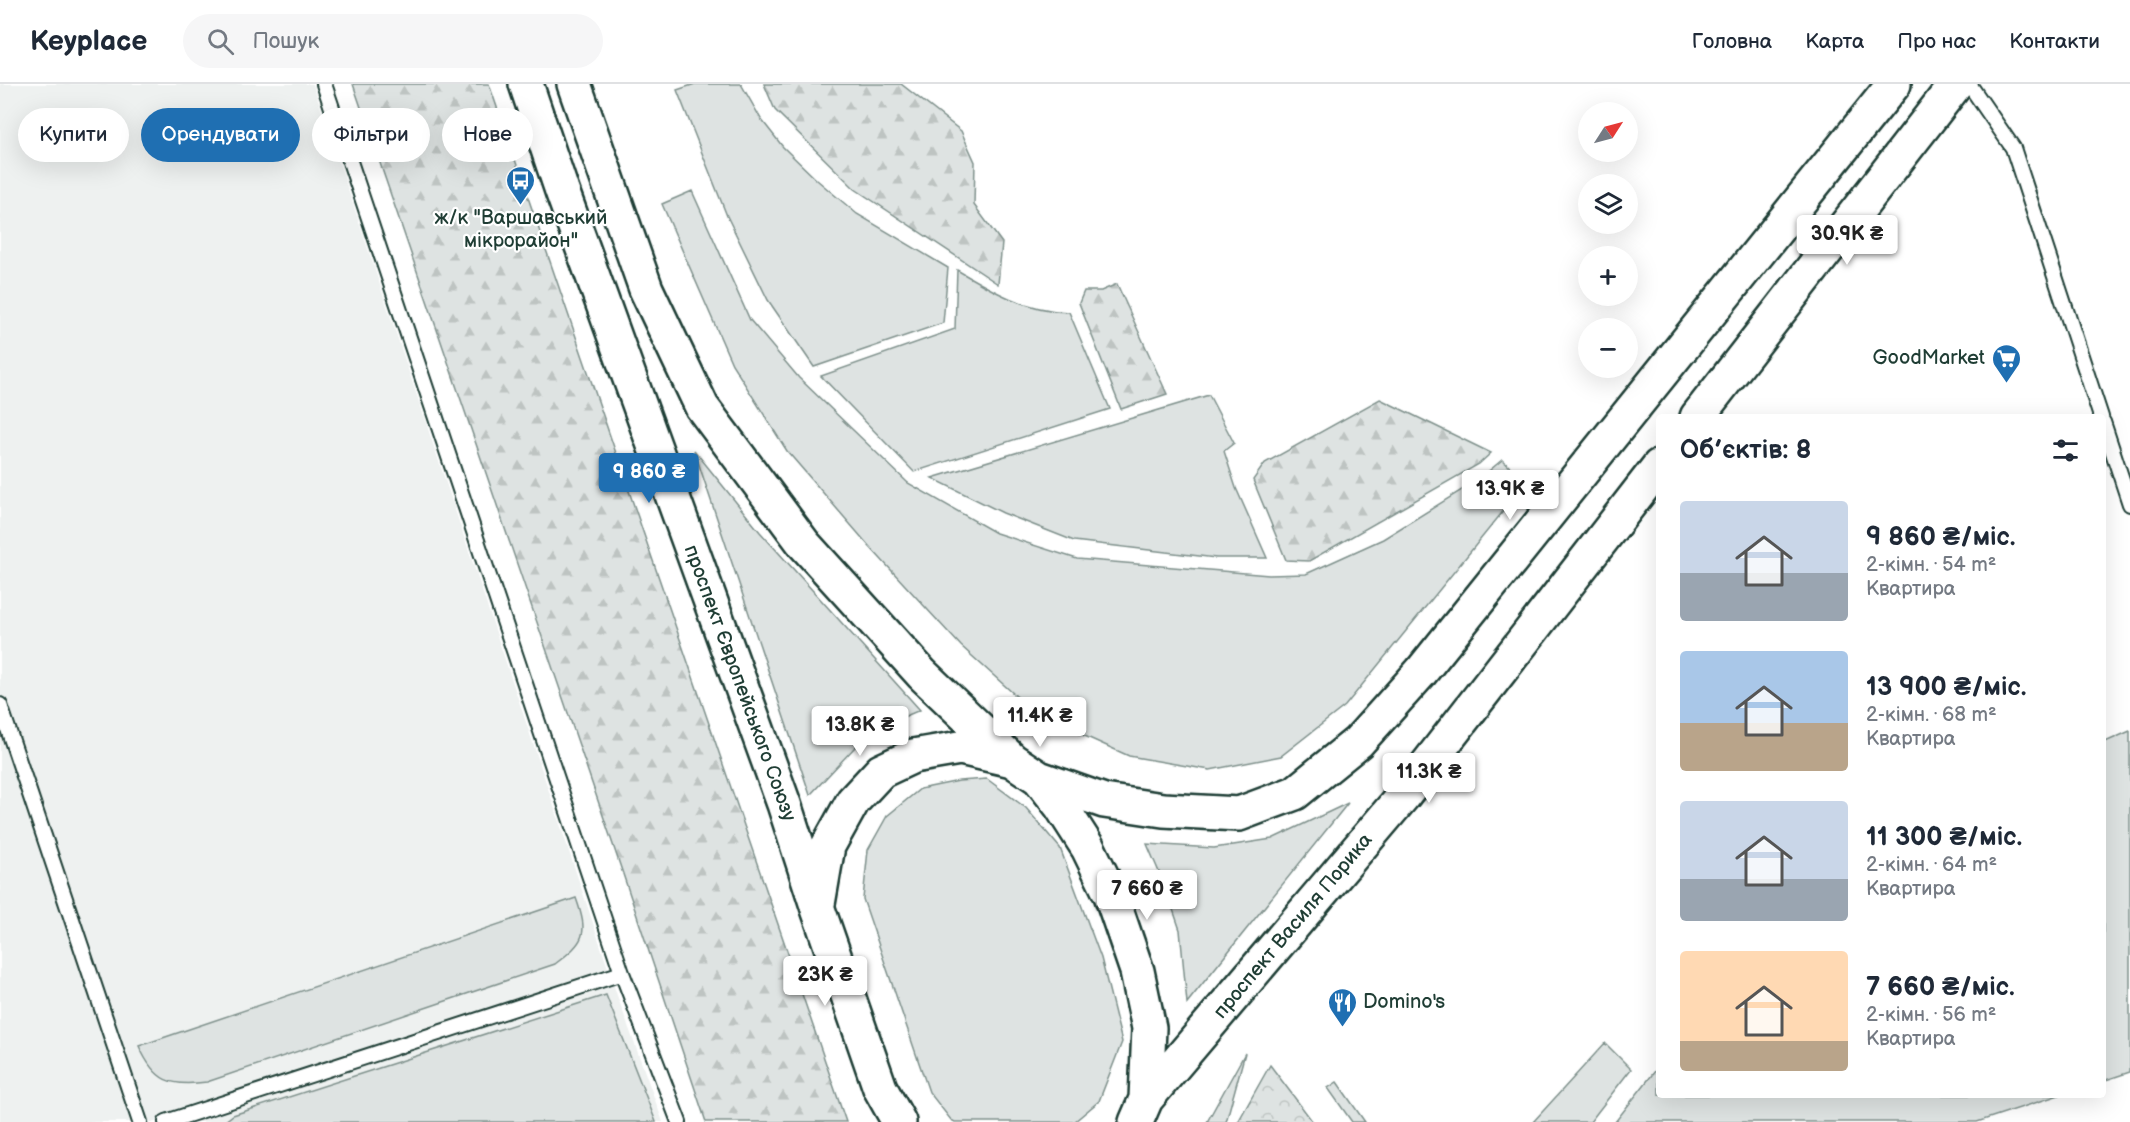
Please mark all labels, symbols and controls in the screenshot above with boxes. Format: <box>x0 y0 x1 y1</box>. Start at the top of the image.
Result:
search box <box>183 14 603 68</box>
text: Keyplace <box>30 25 147 58</box>
icon: search <box>204 25 237 58</box>
text: Пошук <box>252 28 319 55</box>
text: Головна <box>1692 29 1772 54</box>
text: Карта <box>1805 29 1864 54</box>
text: Про нас <box>1897 29 1976 54</box>
text: Контакти <box>2009 29 2100 54</box>
north arrow <box>1578 102 1638 162</box>
map controls <box>1578 102 1638 378</box>
chip: Купити <box>18 108 129 162</box>
chip: Орендувати <box>141 108 300 162</box>
chip: Фільтри <box>312 108 430 162</box>
chip: Нове <box>442 108 533 162</box>
bus stop icon: ж/к "Варшавський мікрорайон" <box>505 164 537 206</box>
button: layers <box>1578 174 1638 234</box>
place label: ж/к "Варшавський мікрорайон" <box>435 206 607 253</box>
pin: 30.9K ₴ <box>1792 215 1902 266</box>
text: 30.9K ₴ <box>1811 222 1883 246</box>
button: + <box>1578 246 1638 306</box>
button: − <box>1578 318 1638 378</box>
supermarket icon: GoodMarket <box>1990 342 2022 384</box>
place label: GoodMarket <box>1873 346 1985 370</box>
icon: filters <box>2049 434 2082 467</box>
text: Об’єктів: 8 <box>1680 435 1811 466</box>
pin: 9 860 ₴ <box>594 453 704 504</box>
text: 9 860 ₴ <box>613 460 685 484</box>
pin: 13.9K ₴ <box>1455 470 1565 521</box>
text: 13.9K ₴ <box>1476 477 1544 501</box>
text: 9 860 ₴/міс. <box>1866 522 2015 553</box>
icon: home <box>1728 525 1800 597</box>
street label: проспект Європейського Союзу <box>679 542 801 824</box>
text: 2-кімн. · 54 m² <box>1866 553 1996 577</box>
text: Квартира <box>1866 577 1956 601</box>
text: 13 900 ₴/міс. <box>1866 672 2026 703</box>
icon: home <box>1728 675 1800 747</box>
pin: 11.4K ₴ <box>985 697 1095 748</box>
text: 2-кімн. · 68 m² <box>1866 703 1997 727</box>
text: 11.4K ₴ <box>1007 704 1073 728</box>
pin: 13.8K ₴ <box>805 706 915 757</box>
text: 13.8K ₴ <box>826 713 894 737</box>
text: Квартира <box>1866 727 1956 751</box>
pin: 11.3K ₴ <box>1374 753 1484 804</box>
text: 11.3K ₴ <box>1396 760 1462 784</box>
text: 11 300 ₴/міс. <box>1866 822 2022 853</box>
icon: home <box>1728 825 1800 897</box>
street label: проспект Василя Порика <box>1208 828 1378 1024</box>
text: 2-кімн. · 64 m² <box>1866 853 1997 877</box>
pin: 7 660 ₴ <box>1092 870 1202 921</box>
text: 7 660 ₴ <box>1111 877 1183 901</box>
text: Квартира <box>1866 877 1956 901</box>
pin: 23K ₴ <box>783 956 867 1007</box>
text: 23K ₴ <box>797 963 853 987</box>
text: 7 660 ₴/міс. <box>1866 972 2015 1003</box>
icon: home <box>1728 975 1800 1047</box>
restaurant icon: Domino's <box>1326 986 1358 1028</box>
place label: Domino's <box>1363 990 1445 1014</box>
text: 2-кімн. · 56 m² <box>1866 1003 1996 1027</box>
text: Квартира <box>1866 1027 1956 1051</box>

